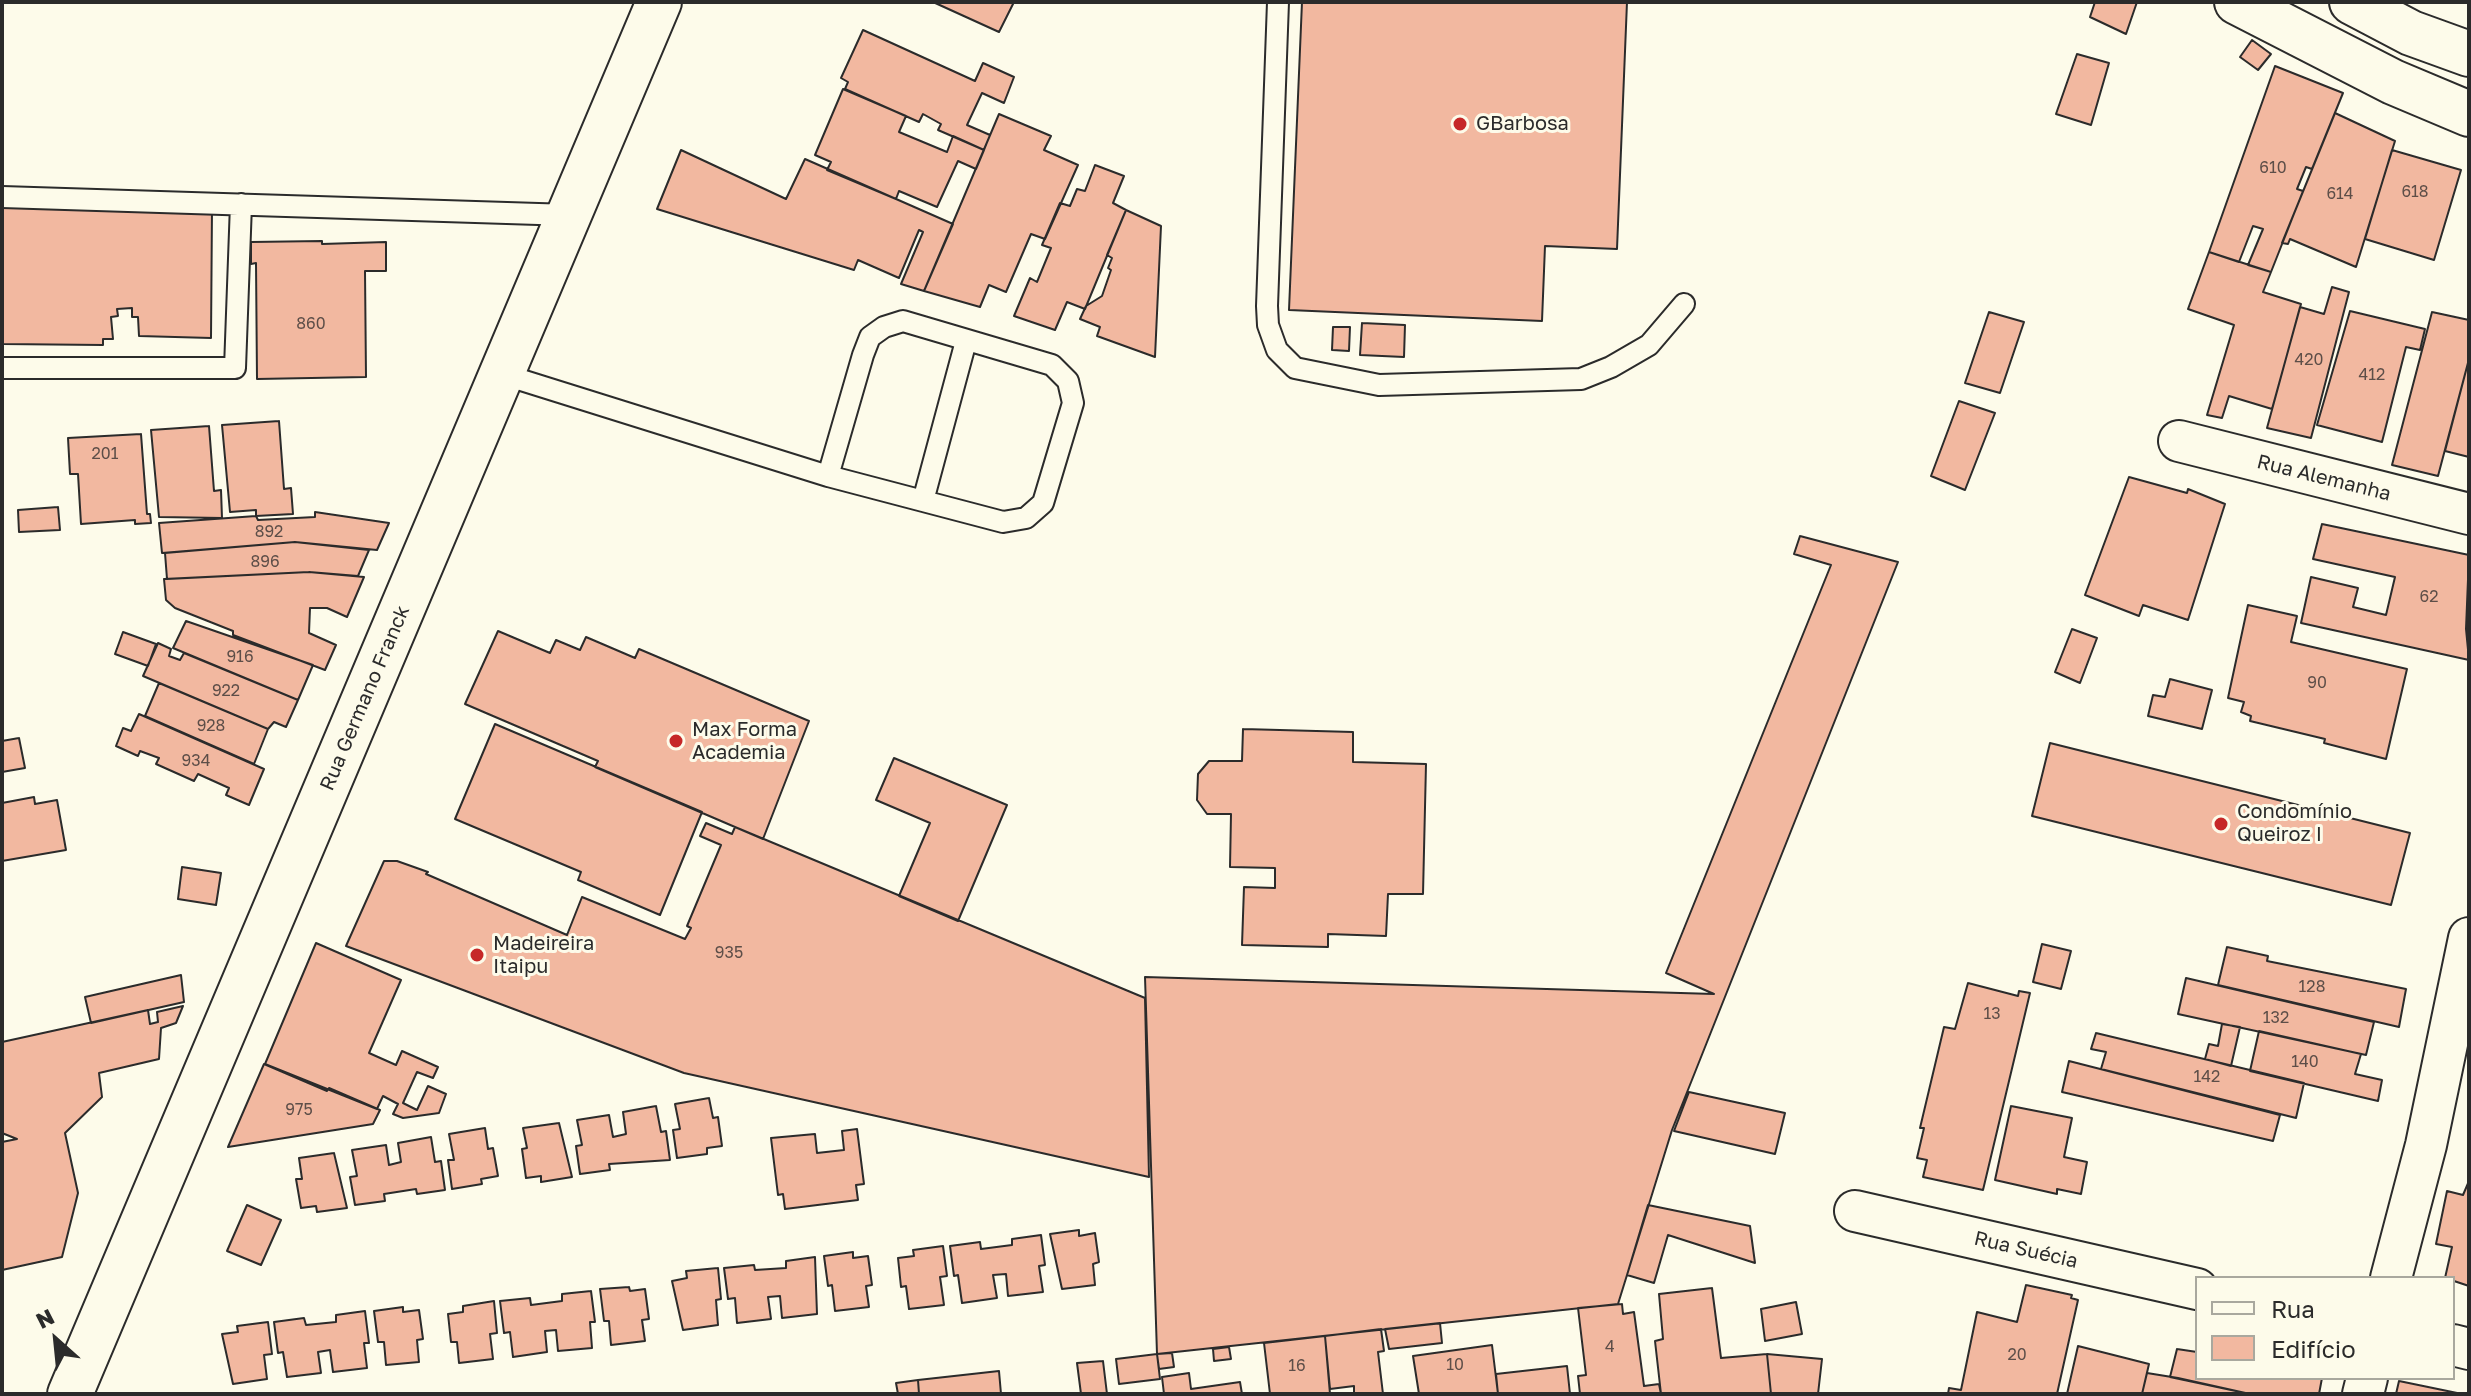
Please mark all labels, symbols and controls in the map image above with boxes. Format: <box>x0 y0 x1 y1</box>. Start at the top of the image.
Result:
place label: GBarbosa <box>1476 112 1569 136</box>
marker: GBarbosa <box>1451 115 1469 133</box>
house number: 610 <box>2259 158 2287 178</box>
house number: 618 <box>2401 182 2429 202</box>
house number: 614 <box>2326 184 2354 204</box>
house number: 860 <box>296 314 326 334</box>
house number: 420 <box>2295 350 2323 370</box>
house number: 412 <box>2359 365 2385 385</box>
house number: 201 <box>92 444 118 464</box>
street label: Rua Alemanha <box>2254 450 2394 506</box>
house number: 892 <box>255 522 283 542</box>
house number: 896 <box>250 552 280 572</box>
house number: 62 <box>2420 587 2438 607</box>
street label: Rua Germano Franck <box>315 602 415 794</box>
house number: 916 <box>226 647 254 667</box>
house number: 90 <box>2307 673 2327 693</box>
house number: 922 <box>212 681 240 701</box>
house number: 928 <box>197 716 225 736</box>
place label: Max Forma Academia <box>692 718 797 765</box>
marker: Max Forma Academia <box>667 732 685 750</box>
house number: 934 <box>182 751 210 771</box>
place label: Condomínio Queiroz I <box>2237 800 2352 847</box>
marker: Condomínio Queiroz I <box>2212 815 2230 833</box>
place label: Madeireira Itaipu <box>493 932 594 979</box>
house number: 935 <box>715 943 743 963</box>
marker: Madeireira Itaipu <box>468 946 486 964</box>
house number: 128 <box>2299 977 2325 997</box>
house number: 13 <box>1983 1004 2001 1024</box>
house number: 132 <box>2263 1008 2289 1028</box>
house number: 140 <box>2291 1052 2319 1072</box>
house number: 142 <box>2194 1067 2220 1087</box>
house number: 975 <box>285 1100 313 1120</box>
street label: Rua Suécia <box>1972 1226 2080 1274</box>
legend <box>2195 1276 2455 1380</box>
text: Rua <box>2271 1294 2315 1323</box>
north arrow <box>16 1300 96 1380</box>
text: N <box>31 1302 58 1334</box>
text: Edifício <box>2271 1334 2356 1363</box>
house number: 4 <box>1605 1337 1615 1357</box>
house number: 20 <box>2007 1345 2027 1365</box>
house number: 10 <box>1446 1355 1464 1375</box>
house number: 16 <box>1288 1356 1306 1376</box>

